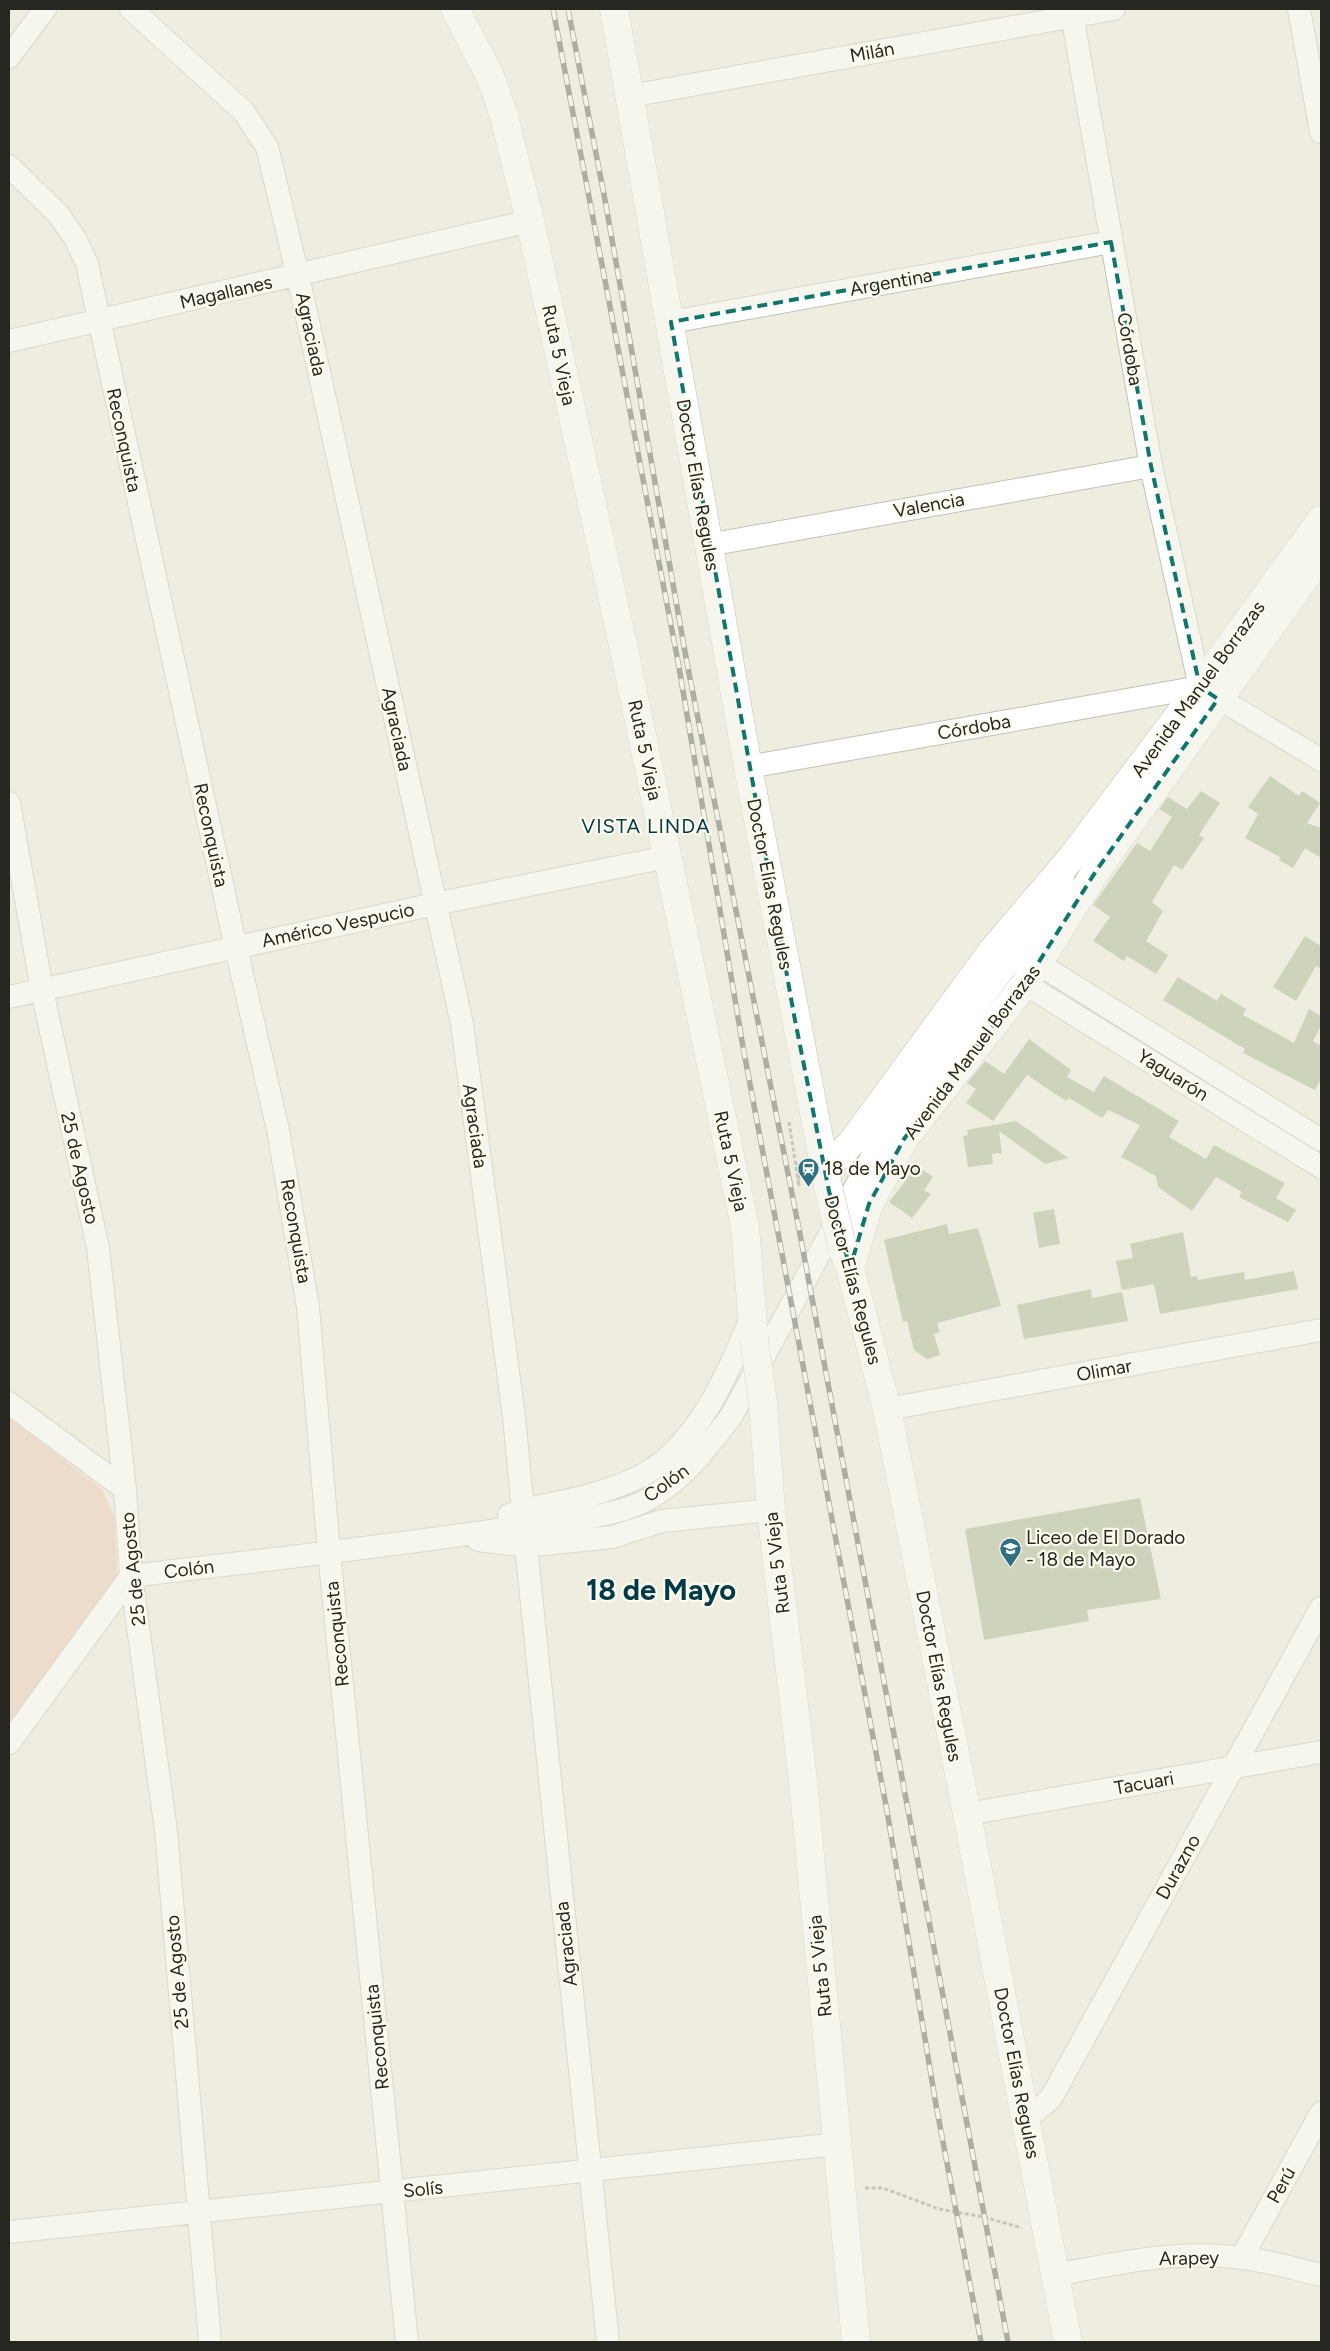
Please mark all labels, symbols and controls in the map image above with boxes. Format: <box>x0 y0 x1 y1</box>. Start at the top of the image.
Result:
street label: Milán <box>848 37 896 67</box>
street label: Argentina <box>848 263 934 301</box>
street label: Magallanes <box>177 270 275 314</box>
street label: Agraciada <box>291 290 331 378</box>
street label: Ruta 5 Vieja <box>537 303 581 407</box>
street label: Córdoba <box>1112 311 1148 387</box>
street label: Reconquista <box>102 386 146 494</box>
street label: Doctor Elías Regules <box>672 397 724 573</box>
street label: Valencia <box>892 487 966 523</box>
street label: Avenida Manuel Borrazas <box>1126 596 1270 782</box>
street label: Agraciada <box>377 685 417 773</box>
street label: Ruta 5 Vieja <box>623 698 667 802</box>
street label: Córdoba <box>936 709 1012 745</box>
street label: Reconquista <box>189 781 233 889</box>
street label: Doctor Elías Regules <box>742 796 798 972</box>
district label: VISTA LINDA <box>581 814 711 838</box>
street label: Américo Vespucio <box>260 898 416 952</box>
street label: Avenida Manuel Borrazas <box>899 960 1045 1144</box>
street label: Yaguarón <box>1133 1044 1213 1106</box>
street label: Agraciada <box>458 1082 492 1170</box>
street label: Ruta 5 Vieja <box>709 1109 753 1213</box>
street label: 25 de Agosto <box>56 1110 104 1226</box>
station icon: 18 de Mayo <box>796 1156 820 1187</box>
place label: 18 de Mayo <box>824 1157 921 1180</box>
street label: Reconquista <box>275 1177 317 1285</box>
street label: Doctor Elías Regules <box>819 1193 887 1367</box>
street label: Olimar <box>1075 1354 1134 1386</box>
street label: Colón <box>639 1459 693 1507</box>
street label: 25 de Agosto <box>116 1511 150 1627</box>
street label: Ruta 5 Vieja <box>759 1511 795 1615</box>
place label: Liceo de El Dorado - 18 de Mayo <box>1026 1526 1185 1571</box>
school or university icon: Liceo de El Dorado - 18 de Mayo <box>998 1536 1022 1567</box>
street label: Colón <box>163 1555 215 1583</box>
district label: 18 de Mayo <box>586 1572 736 1607</box>
street label: Reconquista <box>320 1580 354 1688</box>
street label: Doctor Elías Regules <box>911 1588 967 1764</box>
street label: Tacuari <box>1112 1766 1176 1800</box>
street label: Durazno <box>1151 1830 1205 1904</box>
street label: Agraciada <box>550 1900 582 1988</box>
street label: 25 de Agosto <box>161 1914 193 2030</box>
street label: Ruta 5 Vieja <box>803 1914 837 2018</box>
street label: Reconquista <box>360 1983 394 2091</box>
street label: Doctor Elías Regules <box>989 1985 1045 2161</box>
street label: Perú <box>1262 2163 1300 2207</box>
street label: Solís <box>402 2175 444 2203</box>
street label: Arapey <box>1159 2246 1219 2270</box>

